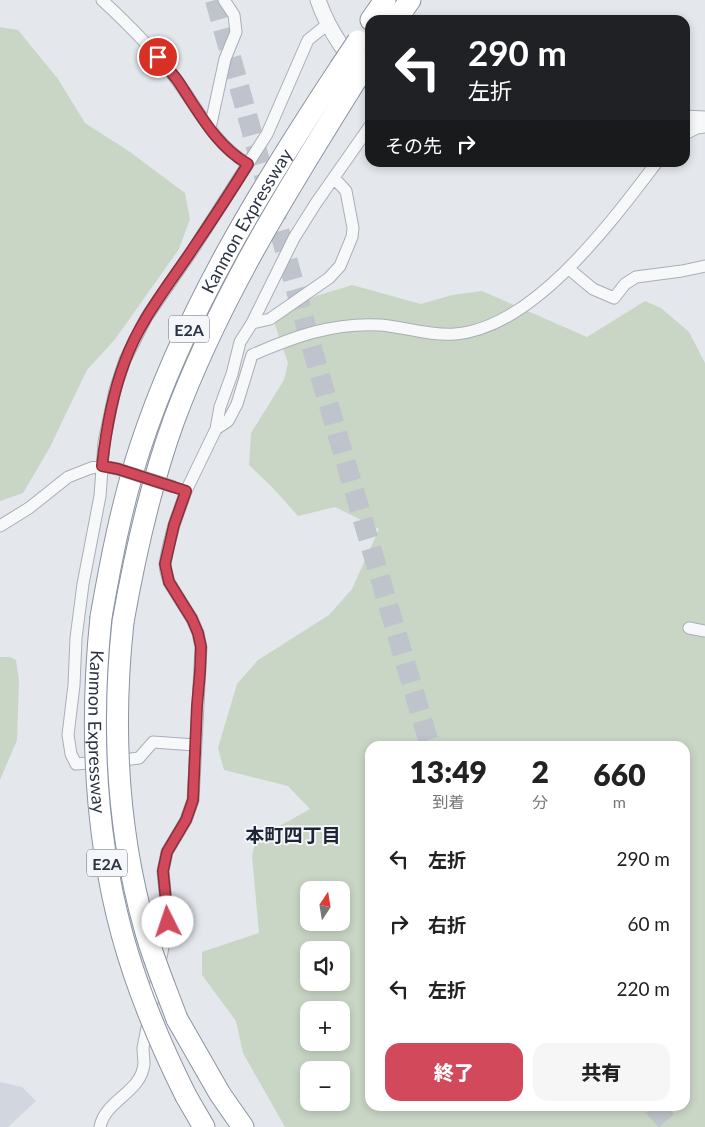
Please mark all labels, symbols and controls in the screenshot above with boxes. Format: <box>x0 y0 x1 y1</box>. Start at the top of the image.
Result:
text: 290 m <box>468 31 567 73</box>
icon: left <box>385 35 450 100</box>
pin <box>137 36 179 78</box>
icon: arrive <box>144 43 172 71</box>
text: 左折 <box>468 77 512 104</box>
icon: right <box>452 130 480 158</box>
text: その先 <box>385 134 442 157</box>
street label: Kanmon Expressway <box>196 144 297 297</box>
road number: E2A <box>169 316 209 342</box>
street label: Kanmon Expressway <box>84 649 111 815</box>
text: 13:49 <box>409 753 487 789</box>
text: 2 <box>531 753 549 789</box>
text: 660 <box>593 756 646 792</box>
text: 到着 <box>432 792 464 811</box>
text: 分 <box>532 792 548 811</box>
text: m <box>613 792 626 811</box>
district label: 本町四丁目 <box>245 823 341 846</box>
icon: left <box>385 845 413 873</box>
text: 290 m <box>616 847 670 870</box>
text: 左折 <box>428 848 466 871</box>
road number: E2A <box>87 850 127 876</box>
north arrow <box>300 881 350 931</box>
map controls <box>300 881 350 1111</box>
position arrow <box>141 895 193 947</box>
icon: right <box>385 910 413 938</box>
text: 60 m <box>627 912 670 935</box>
text: 右折 <box>428 913 466 936</box>
button: sound <box>300 941 350 991</box>
icon: left <box>385 975 413 1003</box>
text: 220 m <box>616 977 670 1000</box>
text: 左折 <box>428 978 466 1001</box>
button: + <box>300 1001 350 1051</box>
button: 終了 <box>385 1043 523 1101</box>
button: 共有 <box>533 1043 670 1101</box>
button: − <box>300 1061 350 1111</box>

